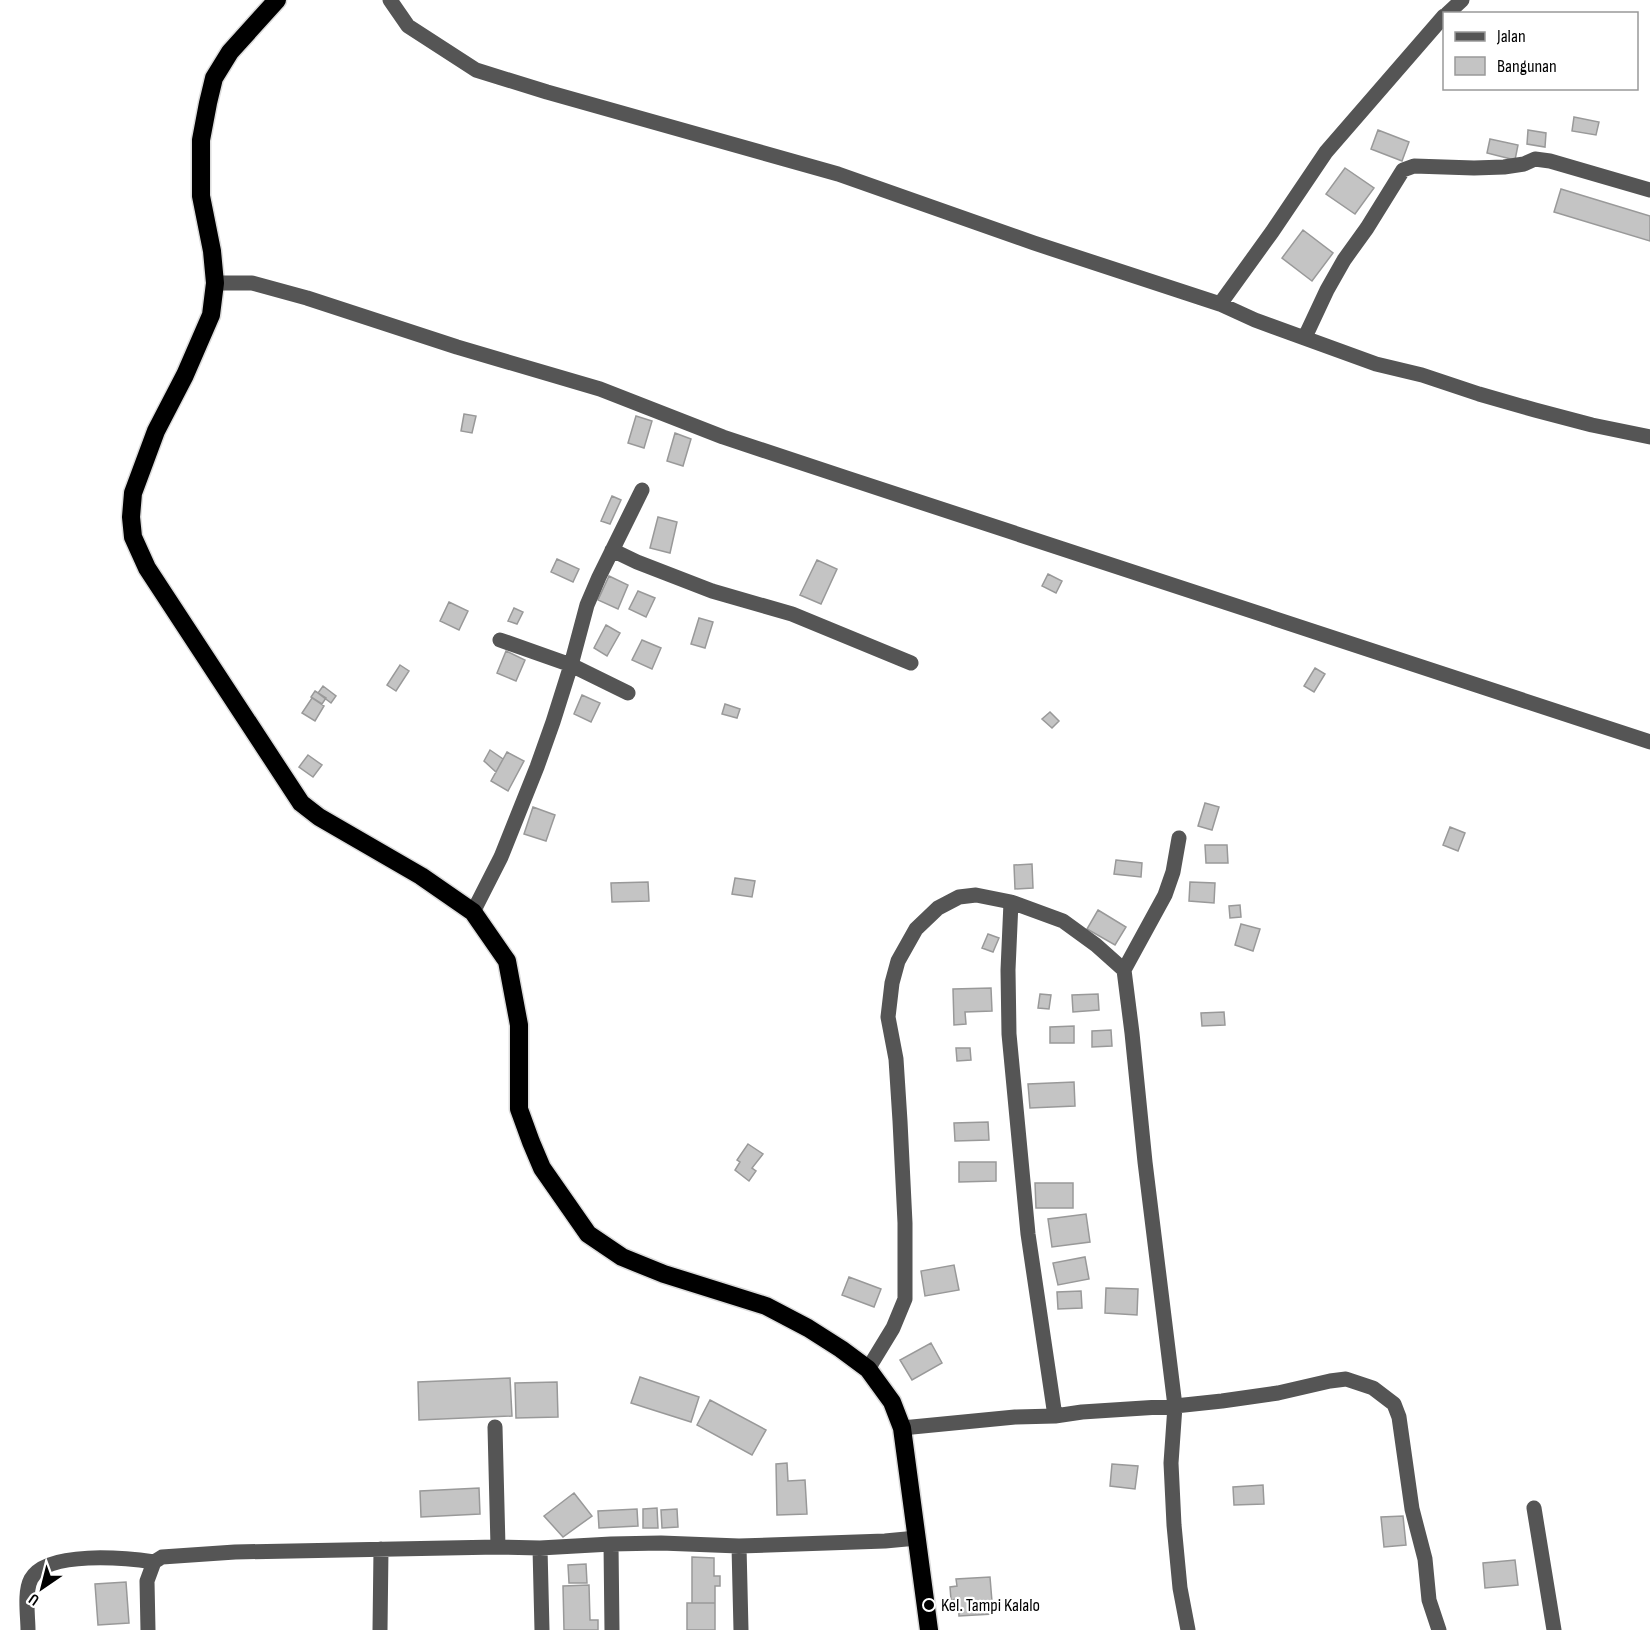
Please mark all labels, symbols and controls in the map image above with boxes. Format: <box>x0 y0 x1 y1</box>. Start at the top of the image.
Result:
legend <box>1443 12 1638 90</box>
text: Jalan <box>1496 26 1526 47</box>
text: Bangunan <box>1497 56 1557 77</box>
north arrow <box>12 1558 72 1618</box>
text: U <box>25 1589 43 1609</box>
place label: Kel. Tampi Kalalo <box>941 1595 1040 1616</box>
marker: Kel. Tampi Kalalo <box>922 1598 936 1612</box>

